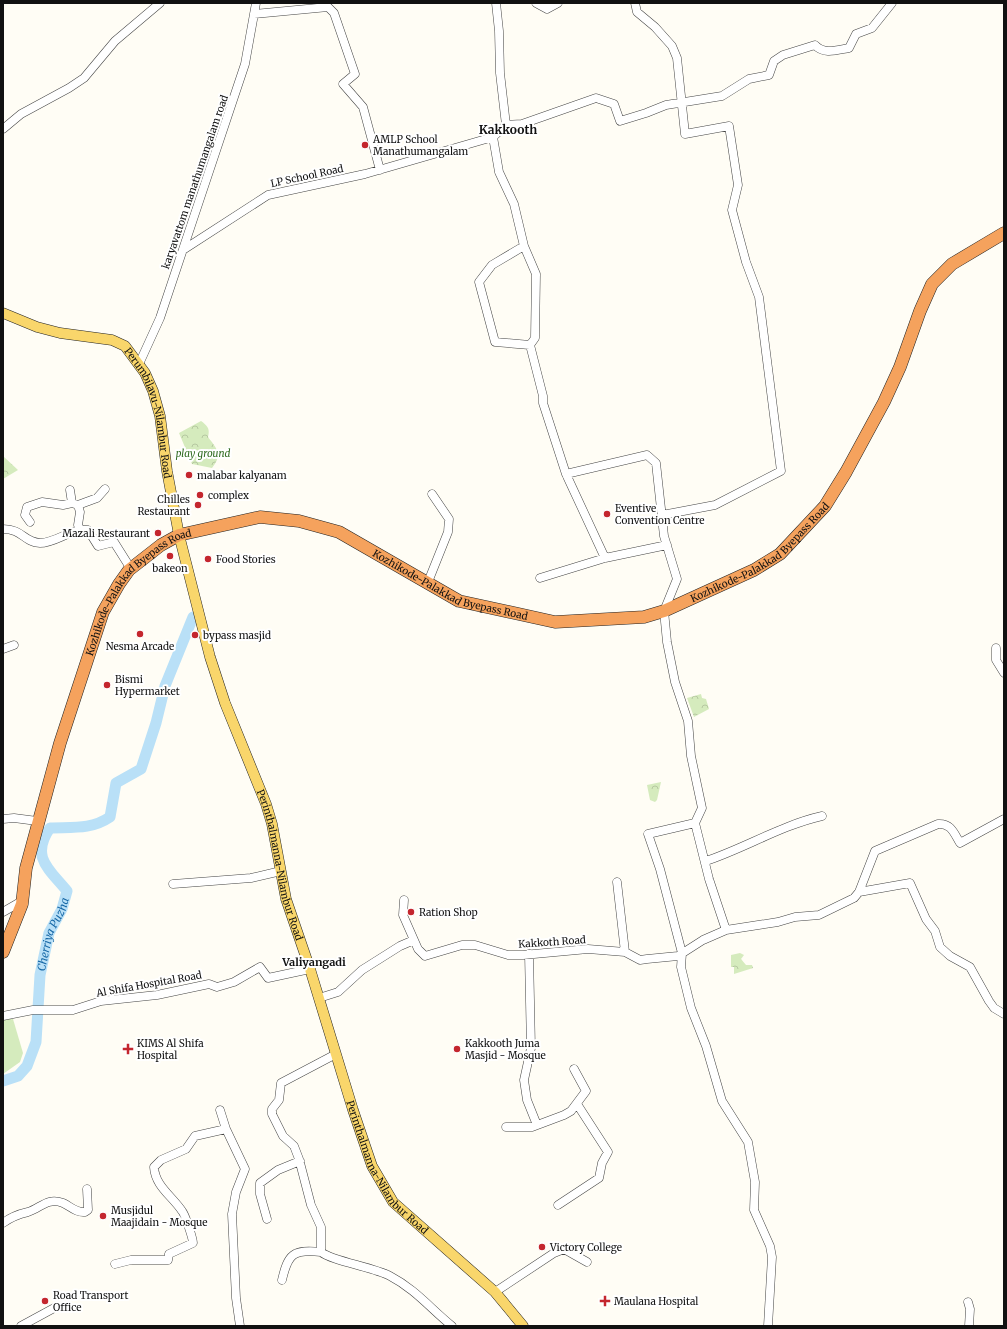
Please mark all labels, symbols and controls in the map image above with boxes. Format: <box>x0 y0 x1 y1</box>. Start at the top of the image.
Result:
street label: karyavattom manathumangalam road <box>159 93 231 271</box>
district label: Kakkooth <box>479 122 537 137</box>
place label: AMLP School Manathumangalam <box>372 133 468 158</box>
marker: AMLP School Manathumangalam <box>360 140 370 150</box>
street label: LP School Road <box>269 162 345 190</box>
street label: Perumbilavu-Nilambur Road <box>122 345 175 479</box>
park label: play ground <box>176 447 230 460</box>
place label: malabar kalyanam <box>197 469 287 482</box>
marker: malabar kalyanam <box>184 470 194 480</box>
place label: complex <box>208 489 249 502</box>
marker: complex <box>195 490 205 500</box>
place label: Chilles Restaurant <box>137 493 190 518</box>
marker: Chilles Restaurant <box>193 500 203 510</box>
street label: Kozhikode-Palakkad Byepass Road <box>688 500 832 605</box>
place label: Eventive Convention Centre <box>615 502 704 527</box>
marker: Eventive Convention Centre <box>602 509 612 519</box>
street label: Kozhikode-Palakkad Byepass Road <box>83 526 193 657</box>
place label: Mazali Restaurant <box>62 527 150 540</box>
marker: Mazali Restaurant <box>153 528 163 538</box>
street label: Kozhikode-Palakkad Byepass Road <box>371 546 529 622</box>
marker: bakeon <box>165 551 175 561</box>
place label: Food Stories <box>216 553 276 566</box>
marker: Food Stories <box>203 554 213 564</box>
place label: bakeon <box>151 562 188 575</box>
marker: Nesma Arcade <box>135 629 145 639</box>
place label: bypass masjid <box>202 629 271 642</box>
marker: bypass masjid <box>190 630 200 640</box>
place label: Nesma Arcade <box>106 640 174 653</box>
place label: Bismi Hypermarket <box>115 673 180 698</box>
marker: Bismi Hypermarket <box>102 680 112 690</box>
street label: Perinthalmanna-Nilambur Road <box>254 787 306 942</box>
water label: Cherriya Puzha <box>34 896 72 972</box>
place label: Ration Shop <box>419 906 478 919</box>
marker: Ration Shop <box>406 907 416 917</box>
street label: Kakkoth Road <box>518 933 586 951</box>
district label: Valiyangadi <box>281 955 346 969</box>
street label: Al Shifa Hospital Road <box>94 968 203 1000</box>
place label: KIMS Al Shifa Hospital <box>137 1037 204 1062</box>
place label: Kakkooth Juma Masjid - Mosque <box>465 1037 546 1062</box>
marker: KIMS Al Shifa Hospital <box>122 1043 134 1055</box>
marker: Kakkooth Juma Masjid - Mosque <box>452 1044 462 1054</box>
street label: Perinthalmanna-Nilambur Road <box>344 1099 431 1237</box>
place label: Musjidul Maajidain - Mosque <box>111 1204 208 1229</box>
marker: Musjidul Maajidain - Mosque <box>98 1211 108 1221</box>
place label: Victory College <box>549 1241 622 1254</box>
marker: Victory College <box>537 1242 547 1252</box>
place label: Road Transport Office <box>53 1289 128 1314</box>
marker: Maulana Hospital <box>599 1295 611 1307</box>
place label: Maulana Hospital <box>614 1295 698 1308</box>
marker: Road Transport Office <box>40 1296 50 1306</box>

